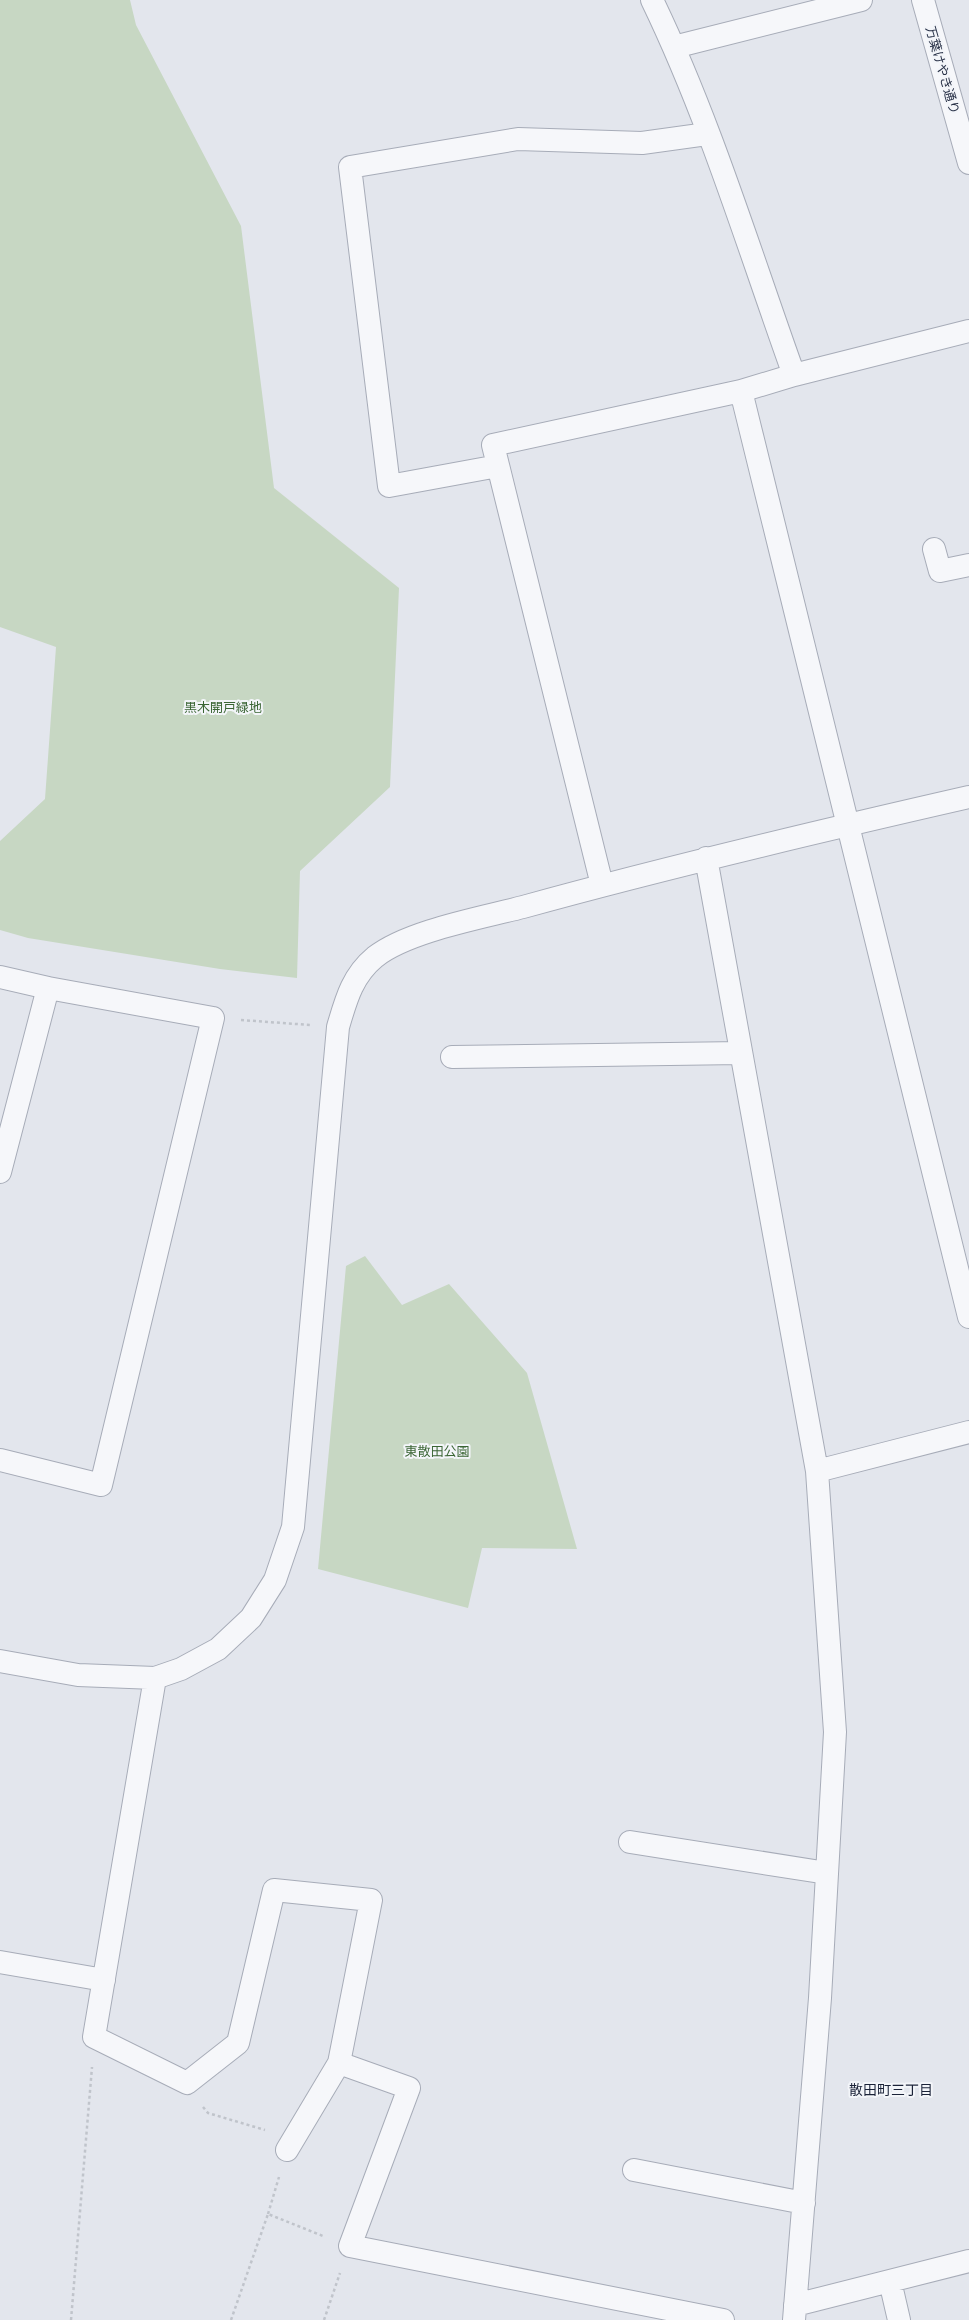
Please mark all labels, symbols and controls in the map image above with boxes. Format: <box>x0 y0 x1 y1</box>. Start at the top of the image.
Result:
street label: 万葉けやき通り <box>922 24 964 116</box>
park label: 黒木開戸緑地 <box>184 698 262 716</box>
park label: 東散田公園 <box>404 1442 470 1460</box>
district label: 散田町三丁目 <box>849 2080 933 2099</box>

